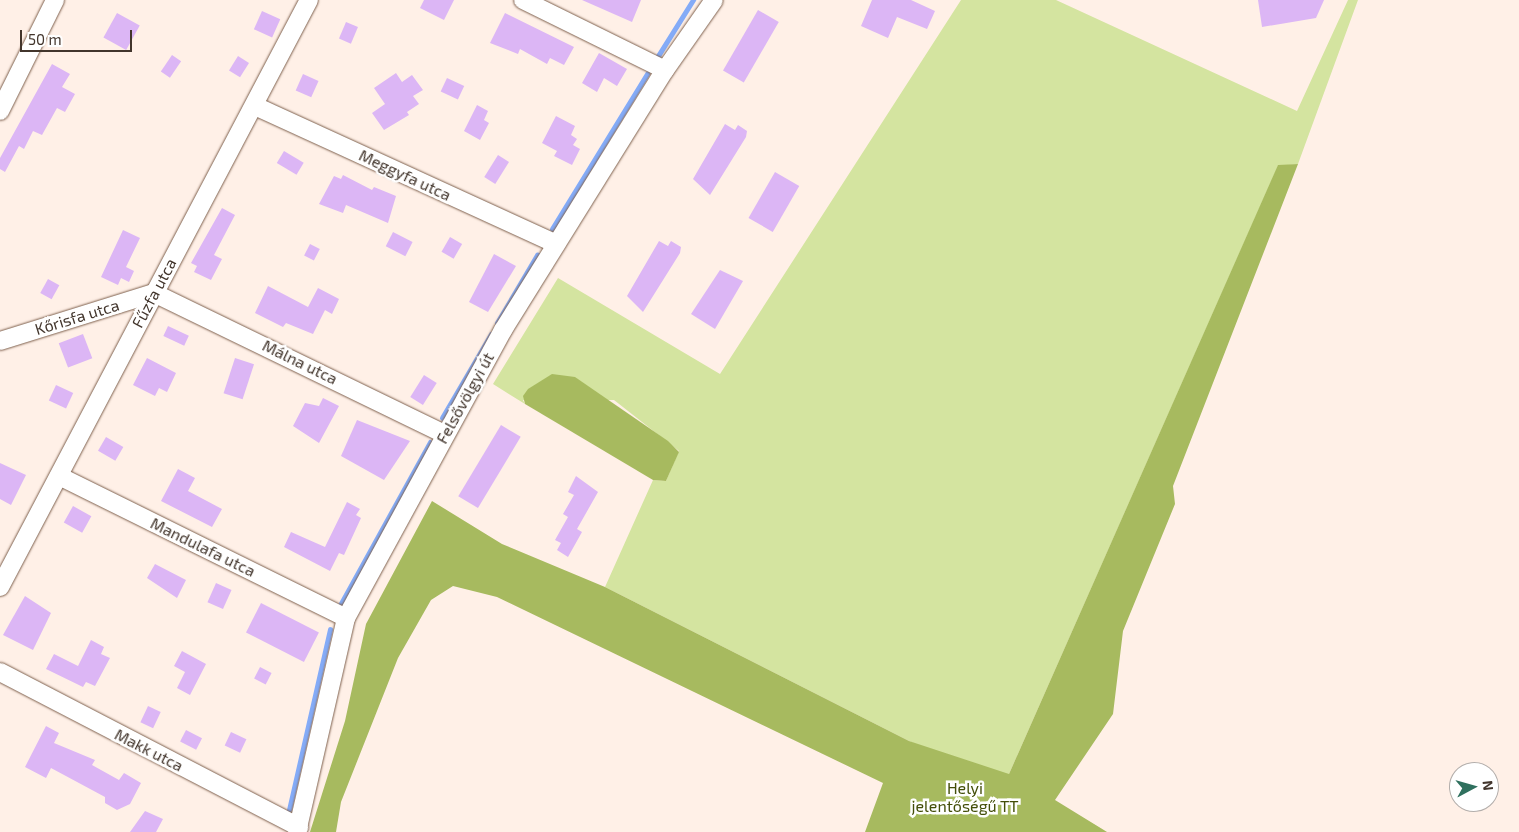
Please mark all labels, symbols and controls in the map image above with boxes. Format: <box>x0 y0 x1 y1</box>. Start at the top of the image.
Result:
scale bar <box>22 20 135 52</box>
text: 50 m <box>28 30 62 48</box>
street label: Meggyfa utca <box>356 145 454 205</box>
street label: Fűzfa utca <box>128 255 180 331</box>
street label: Kőrisfa utca <box>33 295 121 339</box>
street label: Málna utca <box>259 336 341 388</box>
street label: Felsővölgyi út <box>432 349 498 447</box>
street label: Mandulafa utca <box>147 513 259 581</box>
street label: Makk utca <box>111 725 187 775</box>
north arrow <box>1449 762 1499 812</box>
park label: Helyi jelentőségű TT <box>911 778 1019 816</box>
text: N <box>1479 780 1497 791</box>

